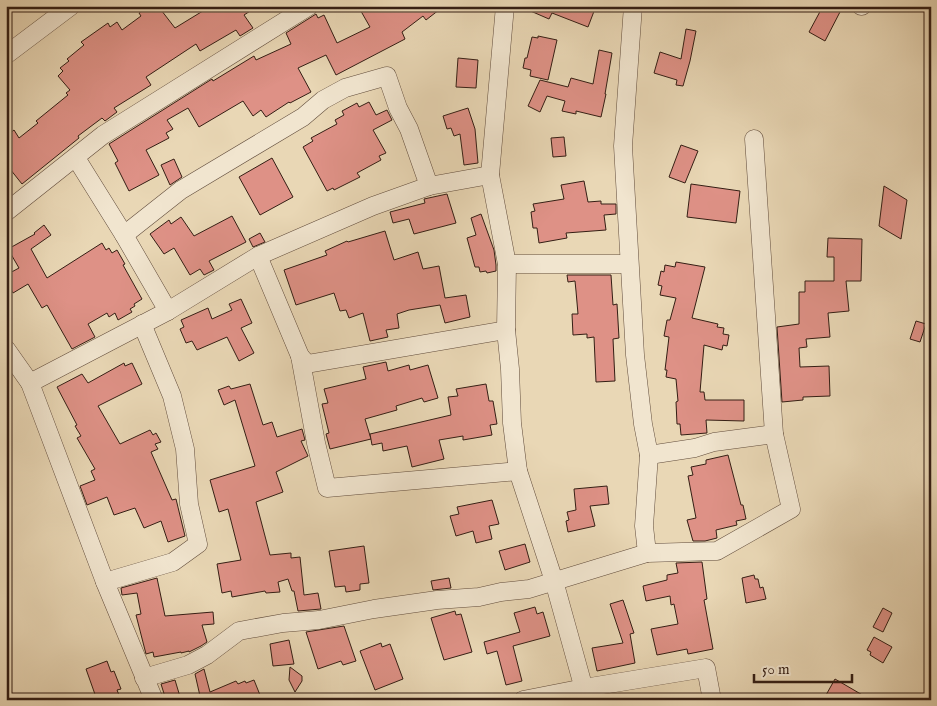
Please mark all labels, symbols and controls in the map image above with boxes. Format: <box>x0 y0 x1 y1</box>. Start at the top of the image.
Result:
scale bar <box>754 651 852 683</box>
text: 50 m <box>762 660 790 679</box>

